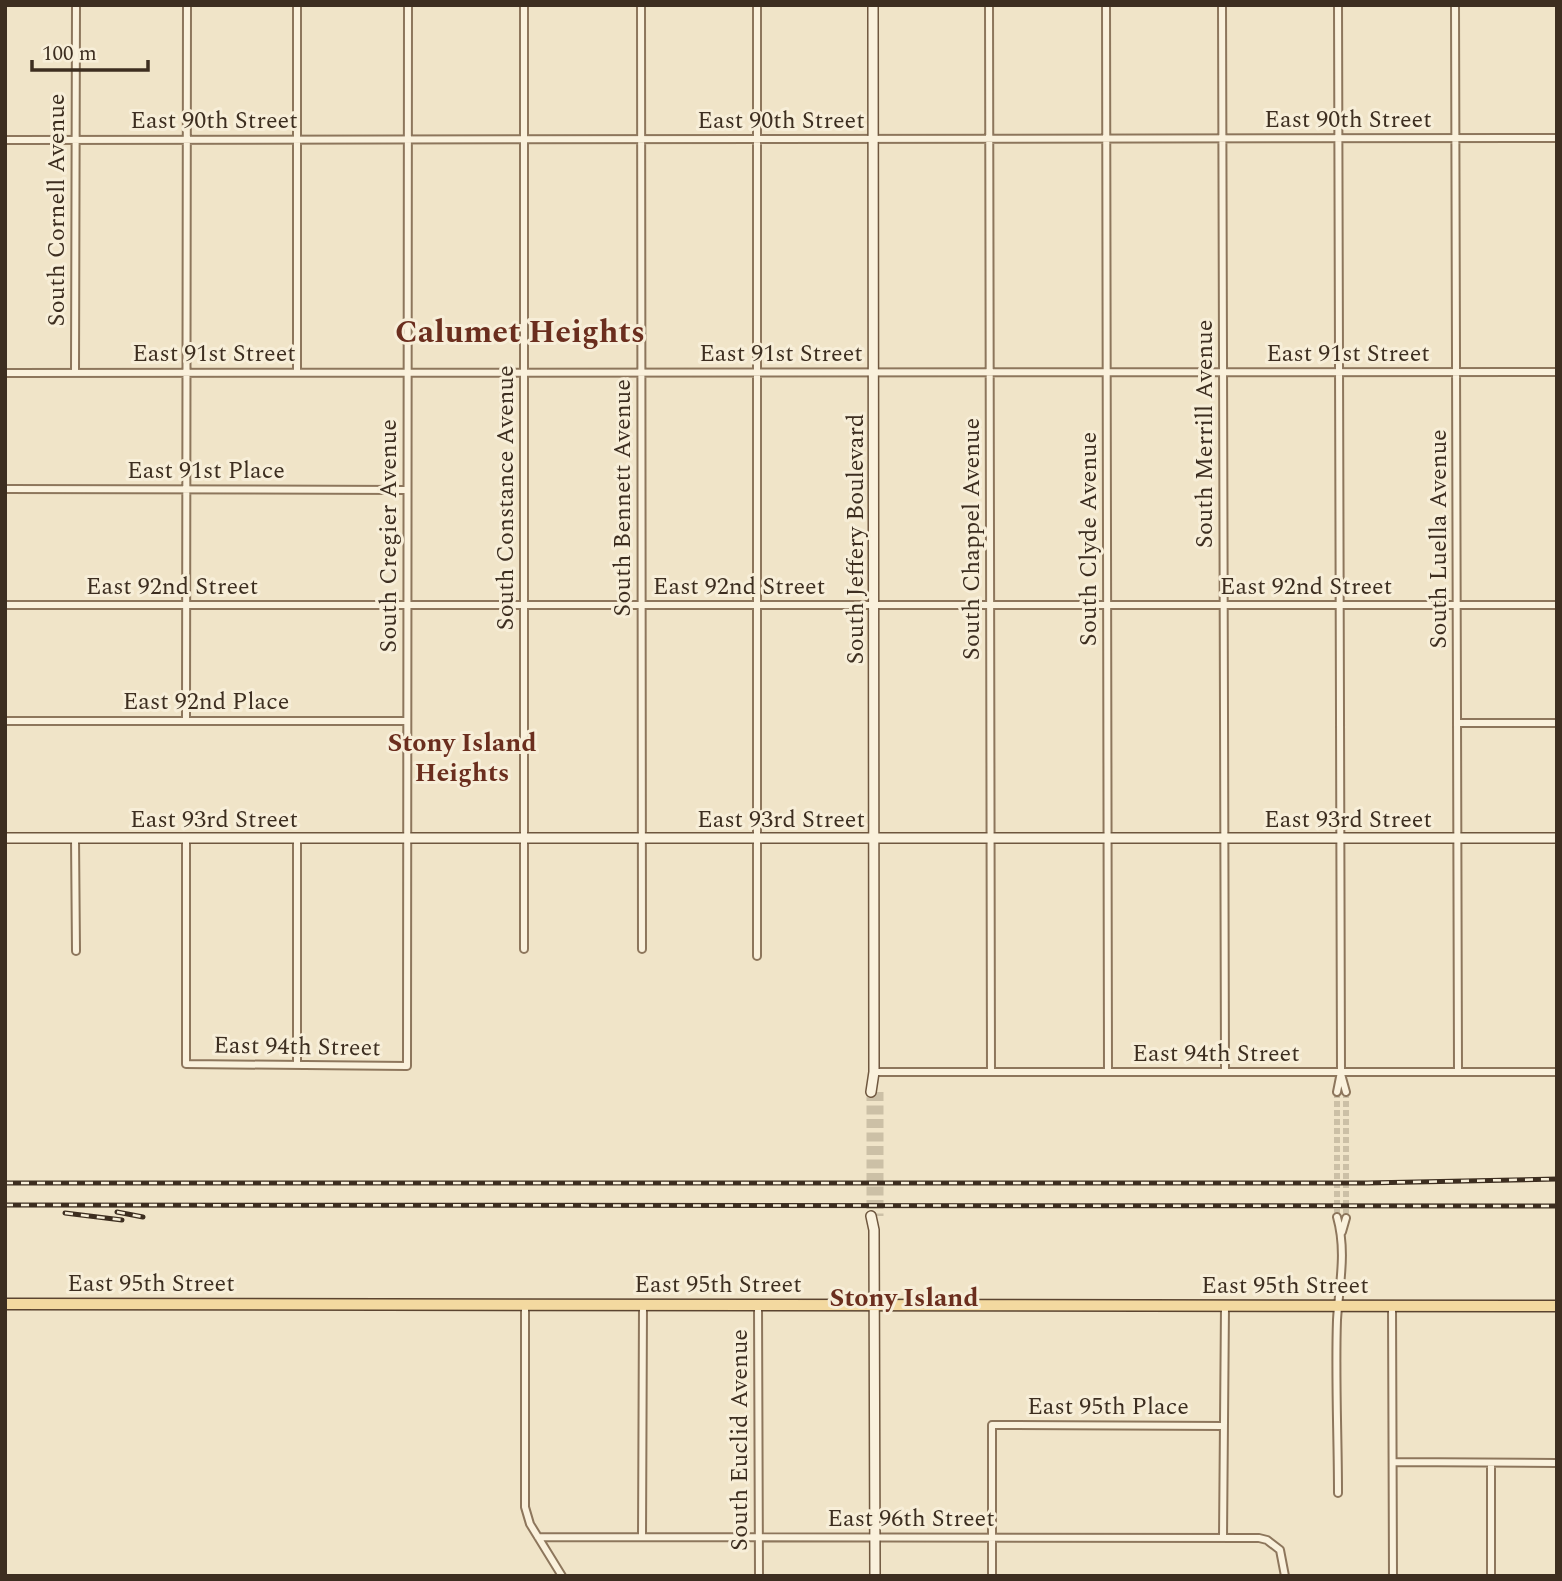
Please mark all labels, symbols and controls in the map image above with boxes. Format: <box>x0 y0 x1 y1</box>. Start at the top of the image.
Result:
scale bar <box>32 28 147 72</box>
text: 100 m <box>42 38 97 70</box>
street label: South Cornell Avenue <box>39 94 75 326</box>
street label: East 90th Street <box>1264 102 1432 138</box>
street label: East 90th Street <box>130 103 298 139</box>
street label: East 90th Street <box>697 103 865 139</box>
district label: Calumet Heights <box>395 308 645 357</box>
street label: South Merrill Avenue <box>1187 320 1223 548</box>
street label: East 91st Street <box>132 336 296 372</box>
street label: East 91st Street <box>699 336 863 372</box>
street label: East 91st Street <box>1266 336 1430 372</box>
street label: South Constance Avenue <box>488 365 524 631</box>
street label: South Bennett Avenue <box>605 379 641 617</box>
street label: South Jeffery Boulevard <box>838 413 874 665</box>
street label: South Chappel Avenue <box>954 418 990 660</box>
street label: South Cregier Avenue <box>371 419 407 653</box>
street label: South Luella Avenue <box>1421 429 1457 649</box>
street label: South Clyde Avenue <box>1071 432 1107 646</box>
street label: East 91st Place <box>127 453 285 489</box>
street label: East 92nd Street <box>86 569 258 605</box>
street label: East 92nd Street <box>653 569 825 605</box>
street label: East 92nd Street <box>1220 569 1392 605</box>
street label: East 92nd Place <box>123 684 289 720</box>
district label: Stony Island Heights <box>387 723 537 793</box>
street label: East 93rd Street <box>130 802 298 838</box>
street label: East 93rd Street <box>697 802 865 838</box>
street label: East 93rd Street <box>1264 802 1432 838</box>
street label: East 94th Street <box>213 1028 381 1066</box>
street label: East 94th Street <box>1132 1036 1300 1072</box>
street label: East 95th Street <box>67 1266 235 1302</box>
street label: East 95th Street <box>634 1267 802 1303</box>
street label: East 95th Street <box>1201 1268 1369 1304</box>
district label: Stony Island <box>829 1278 979 1318</box>
street label: South Euclid Avenue <box>722 1329 758 1551</box>
street label: East 95th Place <box>1027 1389 1189 1425</box>
street label: East 96th Street <box>827 1501 995 1537</box>

